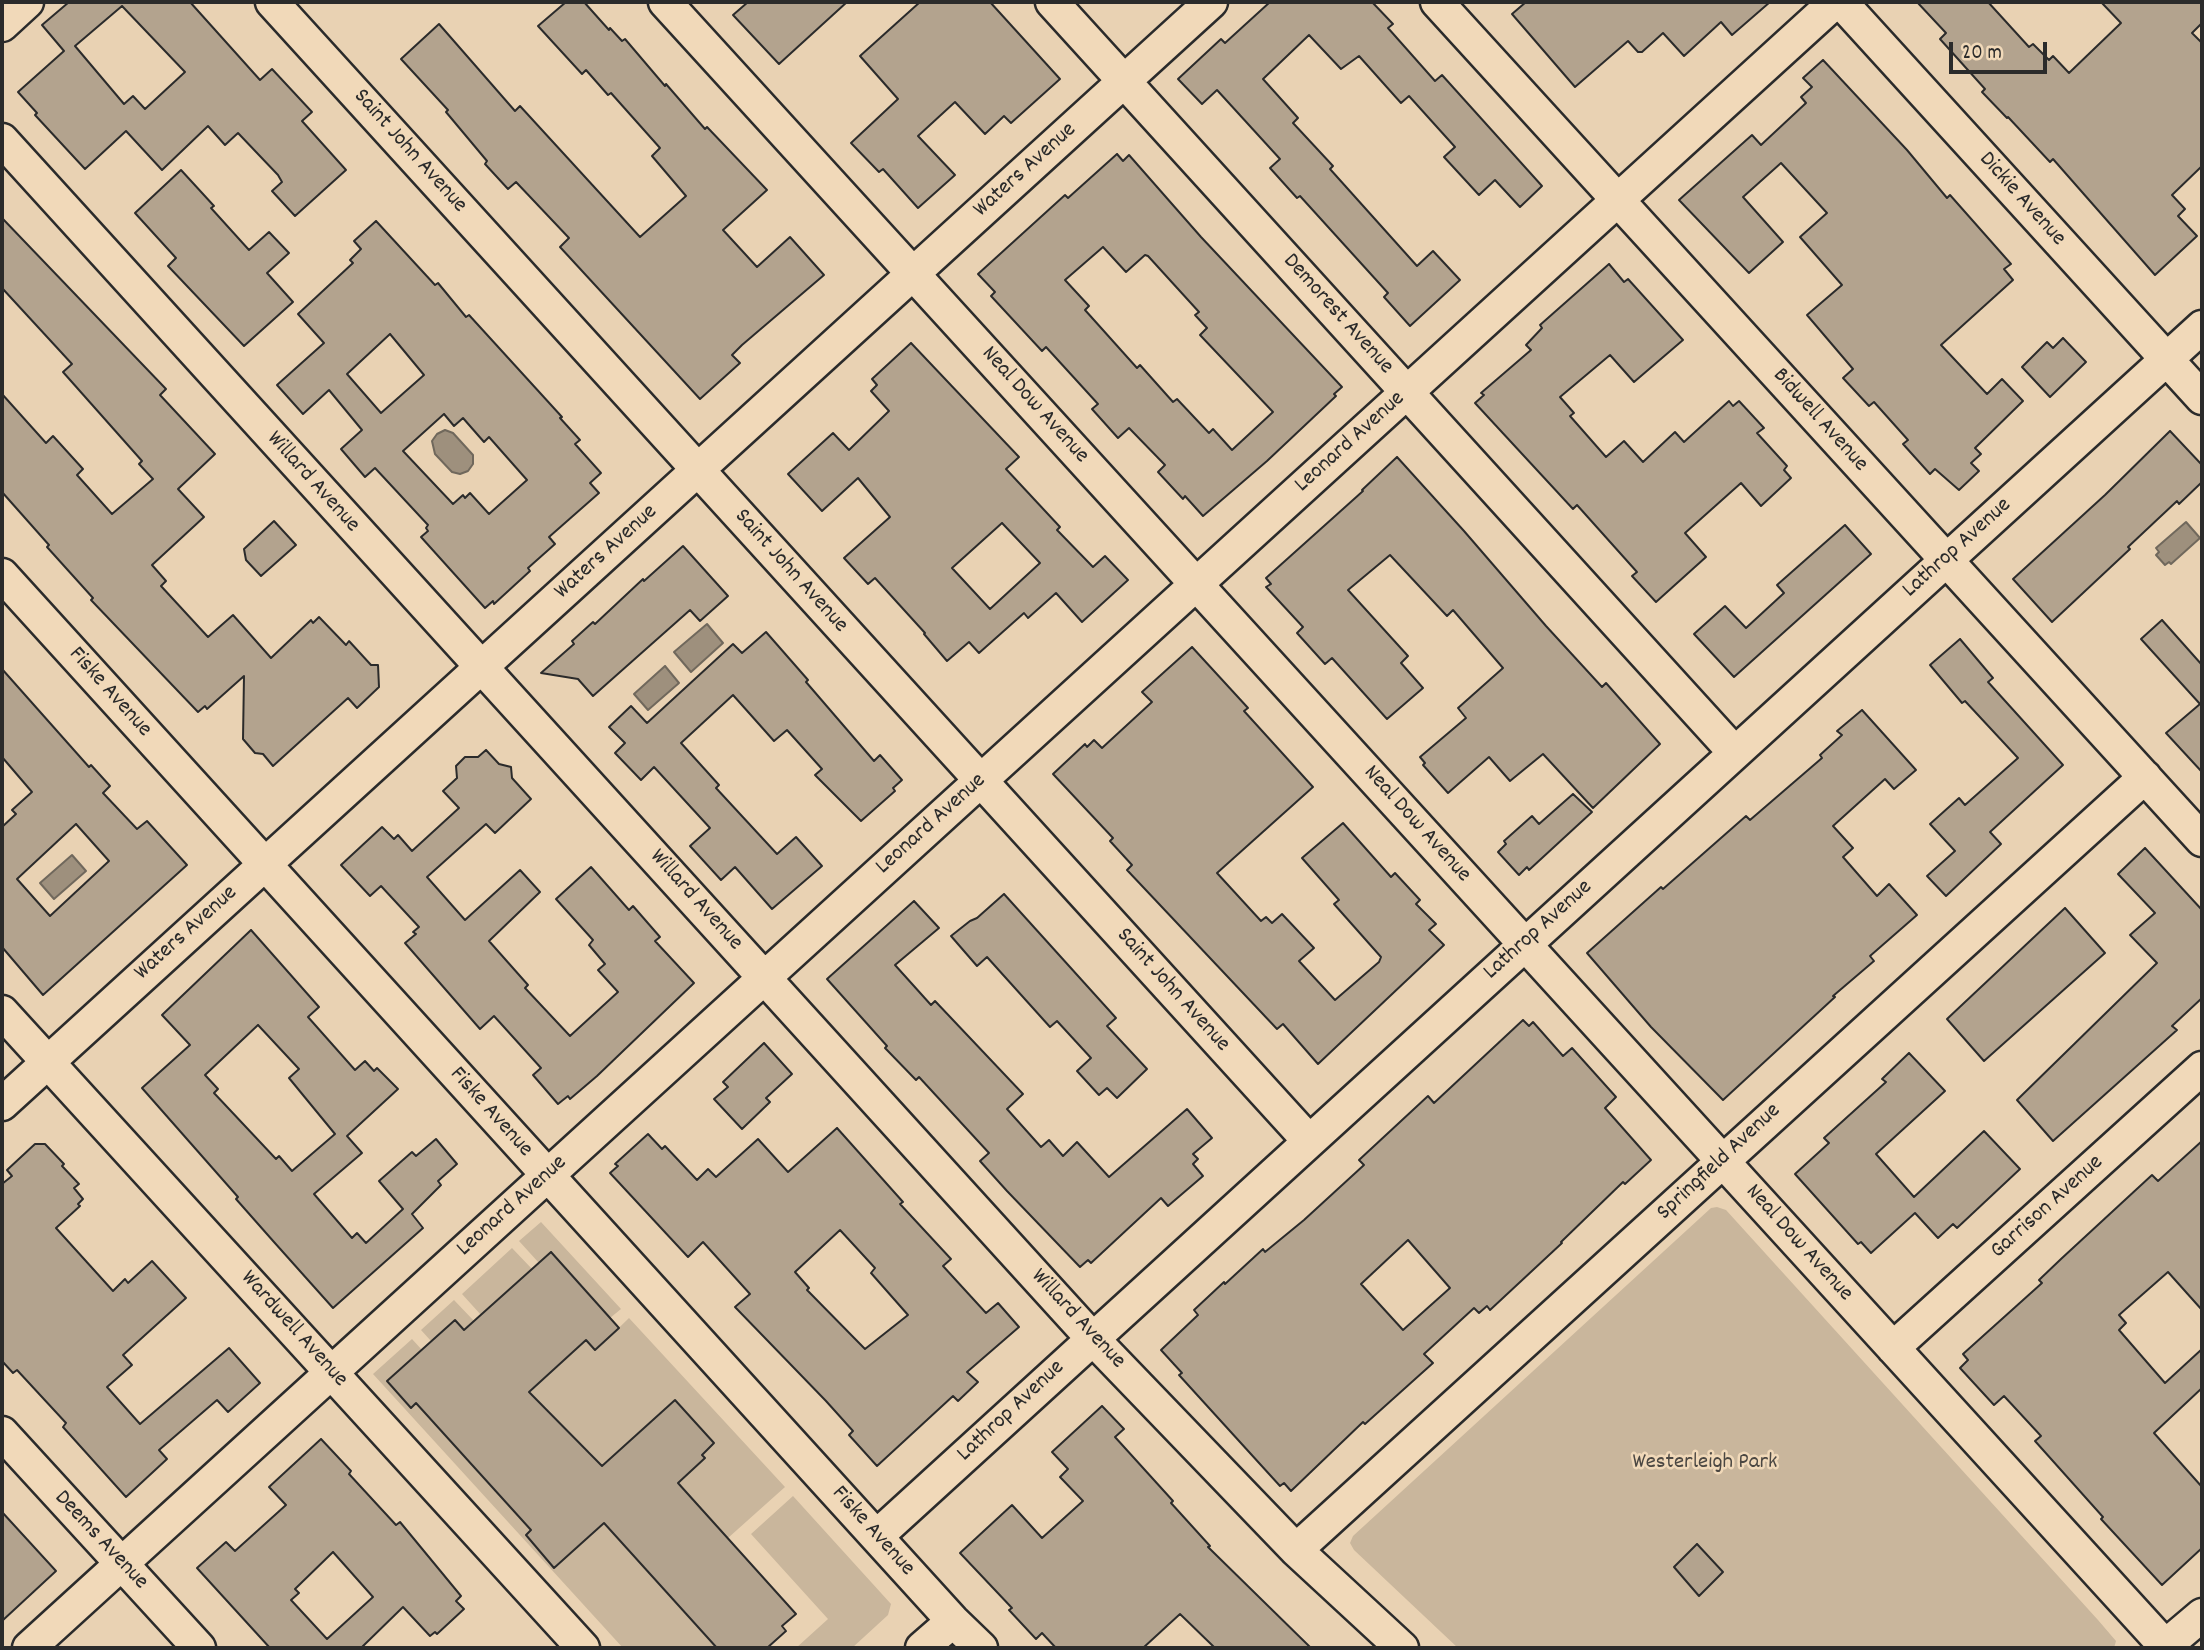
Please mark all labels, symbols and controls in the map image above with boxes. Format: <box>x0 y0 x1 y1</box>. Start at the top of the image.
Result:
scale bar <box>1952 28 2050 72</box>
text: 20 m <box>1962 39 2002 69</box>
street label: Saint John Avenue <box>346 84 472 220</box>
street label: Waters Avenue <box>969 118 1083 224</box>
street label: Dickie Avenue <box>1972 147 2070 253</box>
street label: Demorest Avenue <box>1276 249 1398 381</box>
street label: Neal Dow Avenue <box>974 342 1094 470</box>
street label: Bidwell Avenue <box>1765 363 1873 479</box>
street label: Leonard Avenue <box>1290 386 1412 500</box>
street label: Willard Avenue <box>259 427 365 539</box>
street label: Lathrop Avenue <box>1898 493 2018 605</box>
street label: Waters Avenue <box>550 500 664 606</box>
street label: Saint John Avenue <box>727 504 853 640</box>
street label: Fiske Avenue <box>61 642 157 744</box>
street label: Neal Dow Avenue <box>1356 761 1476 889</box>
street label: Leonard Avenue <box>871 768 993 882</box>
street label: Willard Avenue <box>642 845 748 957</box>
street label: Lathrop Avenue <box>1479 875 1599 987</box>
street label: Waters Avenue <box>130 881 244 987</box>
street label: Saint John Avenue <box>1109 923 1235 1059</box>
street label: Fiske Avenue <box>442 1062 538 1164</box>
street label: Springfield Avenue <box>1652 1099 1788 1227</box>
street label: Leonard Avenue <box>452 1150 574 1264</box>
street label: Garrison Avenue <box>1986 1150 2110 1266</box>
street label: Neal Dow Avenue <box>1738 1180 1858 1308</box>
street label: Willard Avenue <box>1024 1264 1130 1376</box>
street label: Wardwell Avenue <box>233 1266 353 1394</box>
street label: Lathrop Avenue <box>953 1355 1071 1469</box>
park label: Westerleigh Park <box>1632 1450 1778 1478</box>
street label: Fiske Avenue <box>824 1481 920 1583</box>
street label: Deems Avenue <box>47 1486 153 1596</box>

